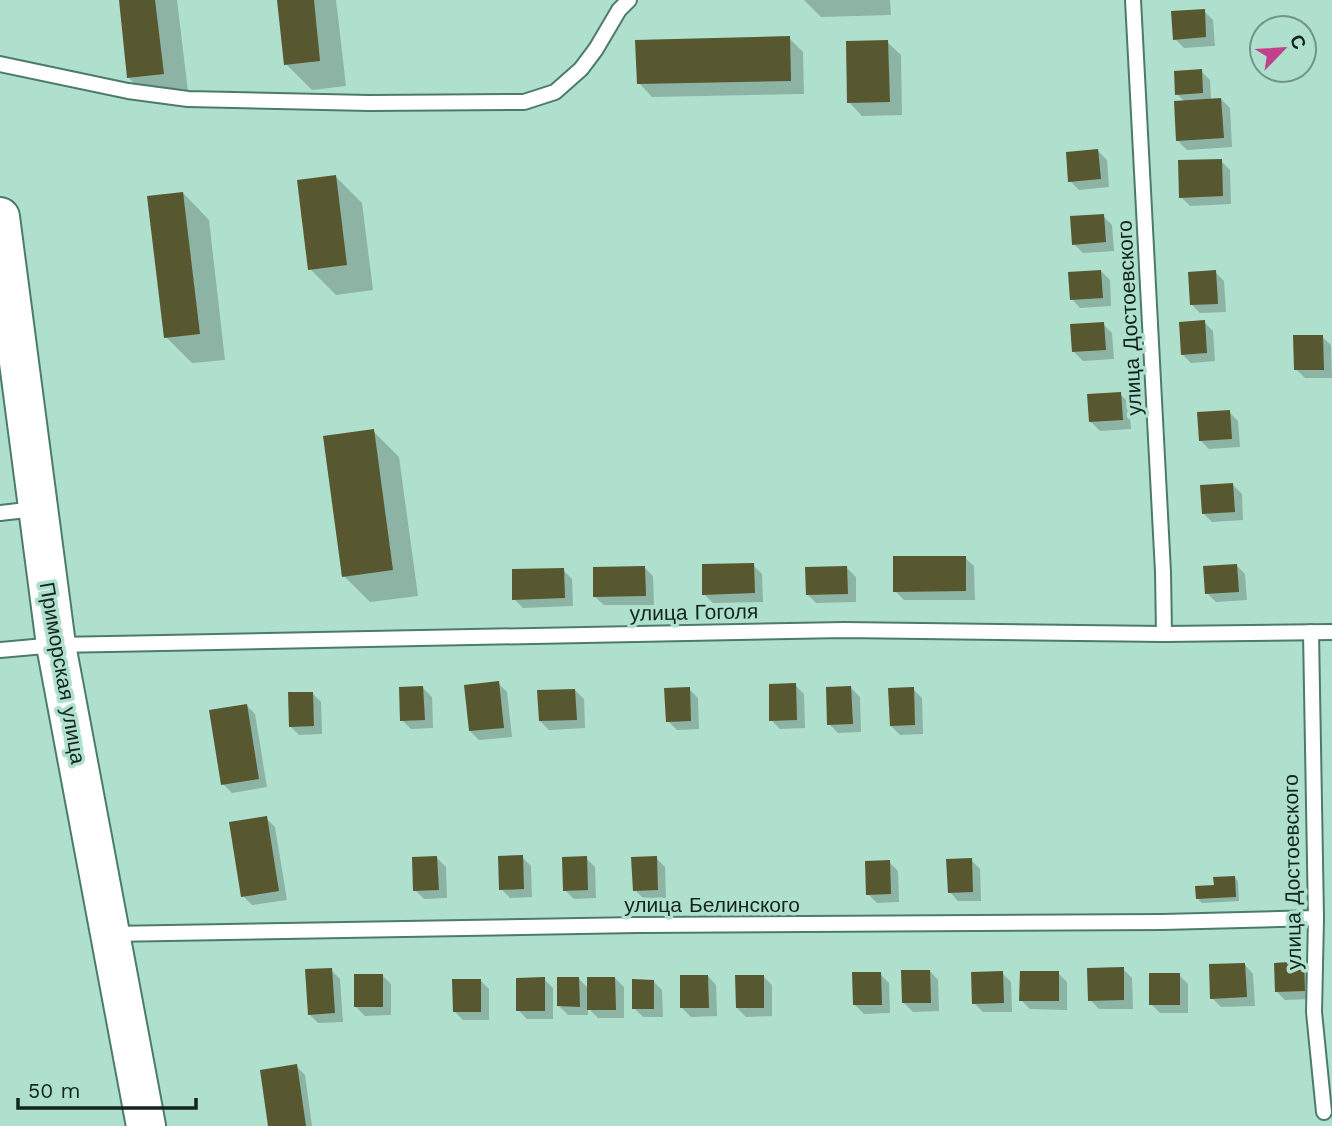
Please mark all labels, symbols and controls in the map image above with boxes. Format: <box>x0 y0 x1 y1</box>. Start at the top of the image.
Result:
north arrow <box>1248 14 1318 84</box>
text: С <box>1285 31 1311 53</box>
street label: улица Достоевского <box>1111 220 1147 416</box>
street label: Приморская улица <box>35 580 91 766</box>
street label: улица Гоголя <box>630 598 758 626</box>
street label: улица Достоевского <box>1278 774 1306 970</box>
street label: улица Белинского <box>624 892 800 917</box>
scale bar <box>18 1066 196 1110</box>
text: 50 m <box>28 1078 80 1103</box>

